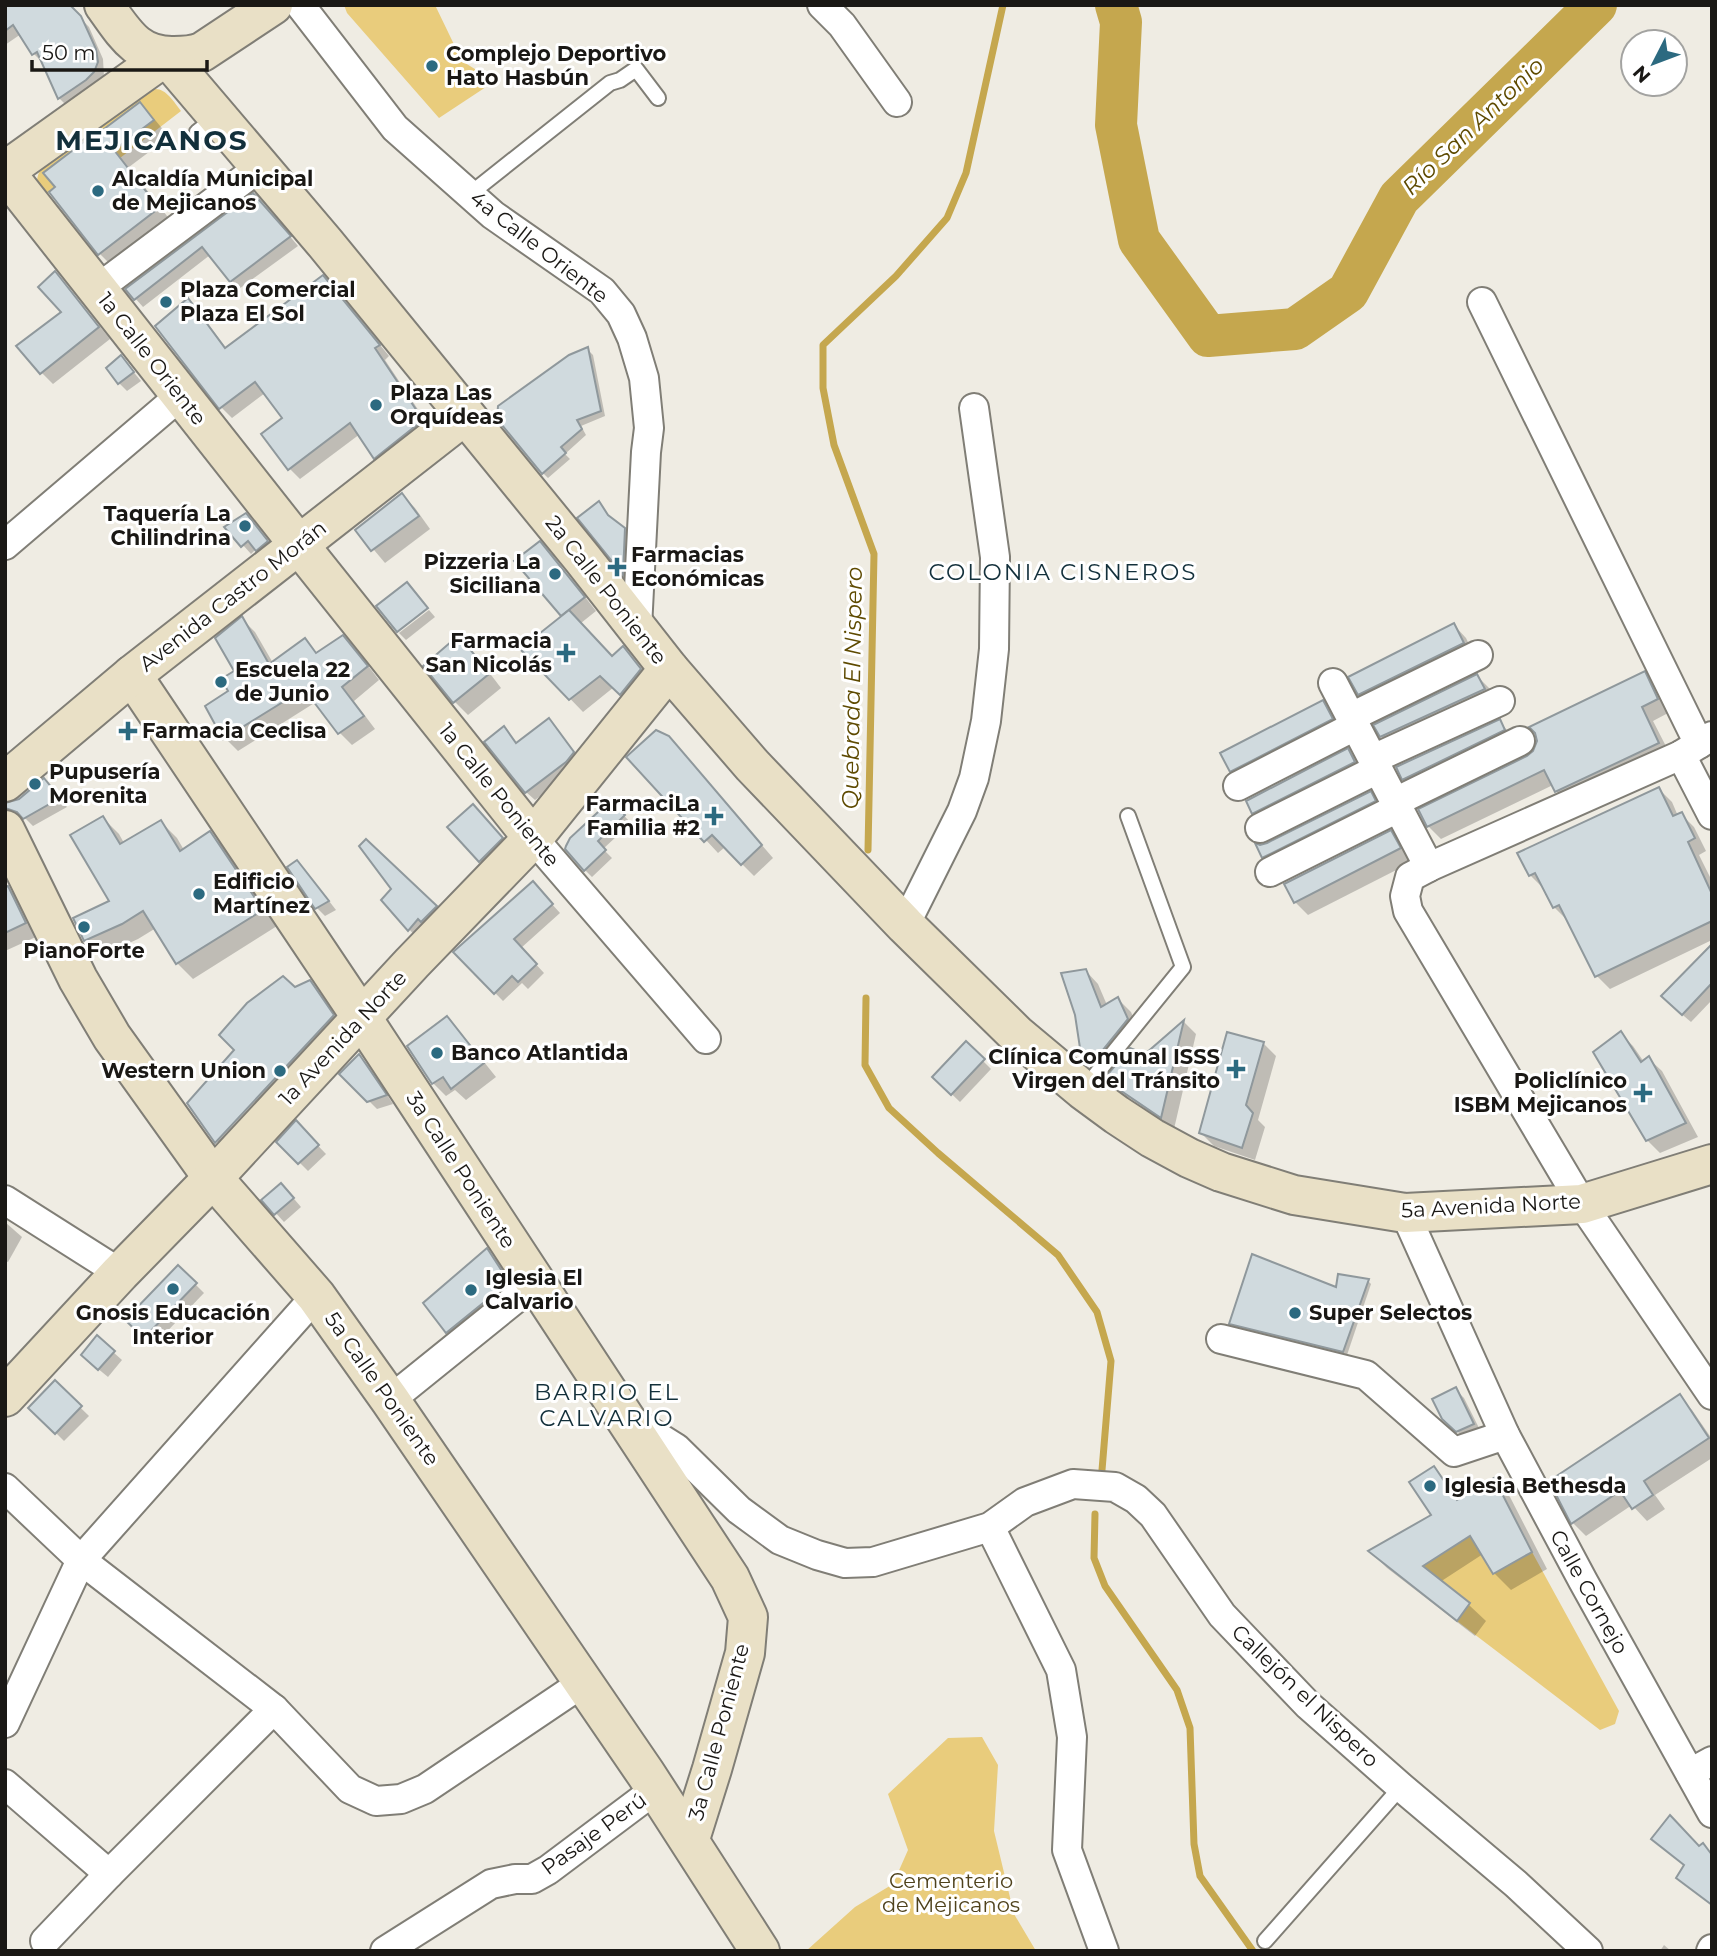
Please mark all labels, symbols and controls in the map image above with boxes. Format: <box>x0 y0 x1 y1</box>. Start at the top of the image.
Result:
scale bar <box>32 28 206 72</box>
north arrow <box>1619 28 1689 98</box>
text: 50 m <box>42 40 96 65</box>
place label: Complejo Deportivo Hato Hasbún <box>446 41 667 90</box>
water label: Río San Antonio <box>1396 51 1550 201</box>
marker: Complejo Deportivo Hato Hasbún <box>424 58 440 74</box>
text: N <box>1628 61 1655 87</box>
district label: MEJICANOS <box>55 123 249 157</box>
place label: Alcaldía Municipal de Mejicanos <box>111 166 313 215</box>
marker: Alcaldía Municipal de Mejicanos <box>90 183 106 199</box>
street label: 4a Calle Oriente <box>465 185 613 308</box>
place label: Plaza Comercial Plaza El Sol <box>180 277 356 326</box>
street label: 1a Calle Oriente <box>93 287 212 430</box>
marker: Plaza Comercial Plaza El Sol <box>158 294 174 310</box>
place label: Plaza Las Orquídeas <box>390 380 503 429</box>
marker: Plaza Las Orquídeas <box>368 397 384 413</box>
place label: Taquería La Chilindrina <box>103 501 231 550</box>
street label: 2a Calle Poniente <box>541 510 672 669</box>
street label: Avenida Castro Morán <box>134 515 331 676</box>
marker: Taquería La Chilindrina <box>237 518 253 534</box>
place label: Farmacias Económicas <box>631 542 764 591</box>
place label: Pizzeria La Siciliana <box>423 549 541 598</box>
district label: COLONIA CISNEROS <box>928 558 1198 586</box>
marker: Farmacias Económicas <box>609 559 625 575</box>
marker: Pizzeria La Siciliana <box>547 566 563 582</box>
water label: Quebrada El Nispero <box>836 567 868 809</box>
place label: Farmacia San Nicolás <box>425 628 552 677</box>
marker: Farmacia San Nicolás <box>558 645 574 661</box>
place label: Escuela 22 de Junio <box>235 657 350 706</box>
marker: Escuela 22 de Junio <box>213 674 229 690</box>
place label: Farmacia Ceclisa <box>142 718 327 743</box>
street label: 1a Calle Poniente <box>434 718 565 872</box>
marker: Farmacia Ceclisa <box>120 723 136 739</box>
place label: Pupusería Morenita <box>49 759 160 808</box>
marker: Pupusería Morenita <box>27 776 43 792</box>
place label: FarmaciLa Familia #2 <box>586 791 700 840</box>
marker: FarmaciLa Familia #2 <box>706 808 722 824</box>
place label: Edificio Martínez <box>213 869 310 918</box>
marker: Edificio Martínez <box>191 886 207 902</box>
marker: PianoForte <box>76 919 92 935</box>
place label: PianoForte <box>23 938 145 963</box>
street label: 1a Avenida Norte <box>274 965 412 1110</box>
place label: Banco Atlantida <box>451 1040 628 1065</box>
place label: Clínica Comunal ISSS Virgen del Tránsito <box>988 1044 1220 1093</box>
marker: Banco Atlantida <box>429 1045 445 1061</box>
place label: Western Union <box>101 1058 266 1083</box>
marker: Clínica Comunal ISSS Virgen del Tránsito <box>1226 1059 1246 1079</box>
marker: Western Union <box>272 1063 288 1079</box>
place label: Policlínico ISBM Mejicanos <box>1454 1068 1627 1117</box>
marker: Policlínico ISBM Mejicanos <box>1633 1083 1653 1103</box>
street label: 3a Calle Poniente <box>401 1087 521 1253</box>
street label: 5a Avenida Norte <box>1401 1188 1581 1223</box>
place label: Iglesia El Calvario <box>485 1265 583 1314</box>
marker: Gnosis Educación Interior <box>165 1281 181 1297</box>
marker: Iglesia El Calvario <box>463 1282 479 1298</box>
place label: Gnosis Educación Interior <box>76 1300 270 1349</box>
place label: Super Selectos <box>1309 1300 1472 1325</box>
marker: Super Selectos <box>1287 1305 1303 1321</box>
street label: 5a Calle Poniente <box>320 1307 445 1470</box>
district label: BARRIO EL CALVARIO <box>534 1378 680 1432</box>
place label: Iglesia Bethesda <box>1444 1473 1626 1498</box>
marker: Iglesia Bethesda <box>1422 1478 1438 1494</box>
street label: Calle Cornejo <box>1545 1525 1634 1658</box>
street label: Callejón el Nispero <box>1227 1619 1384 1772</box>
street label: 3a Calle Poniente <box>683 1641 754 1823</box>
street label: Pasaje Perú <box>536 1787 651 1880</box>
park label: Cementerio de Mejicanos <box>882 1868 1020 1917</box>

